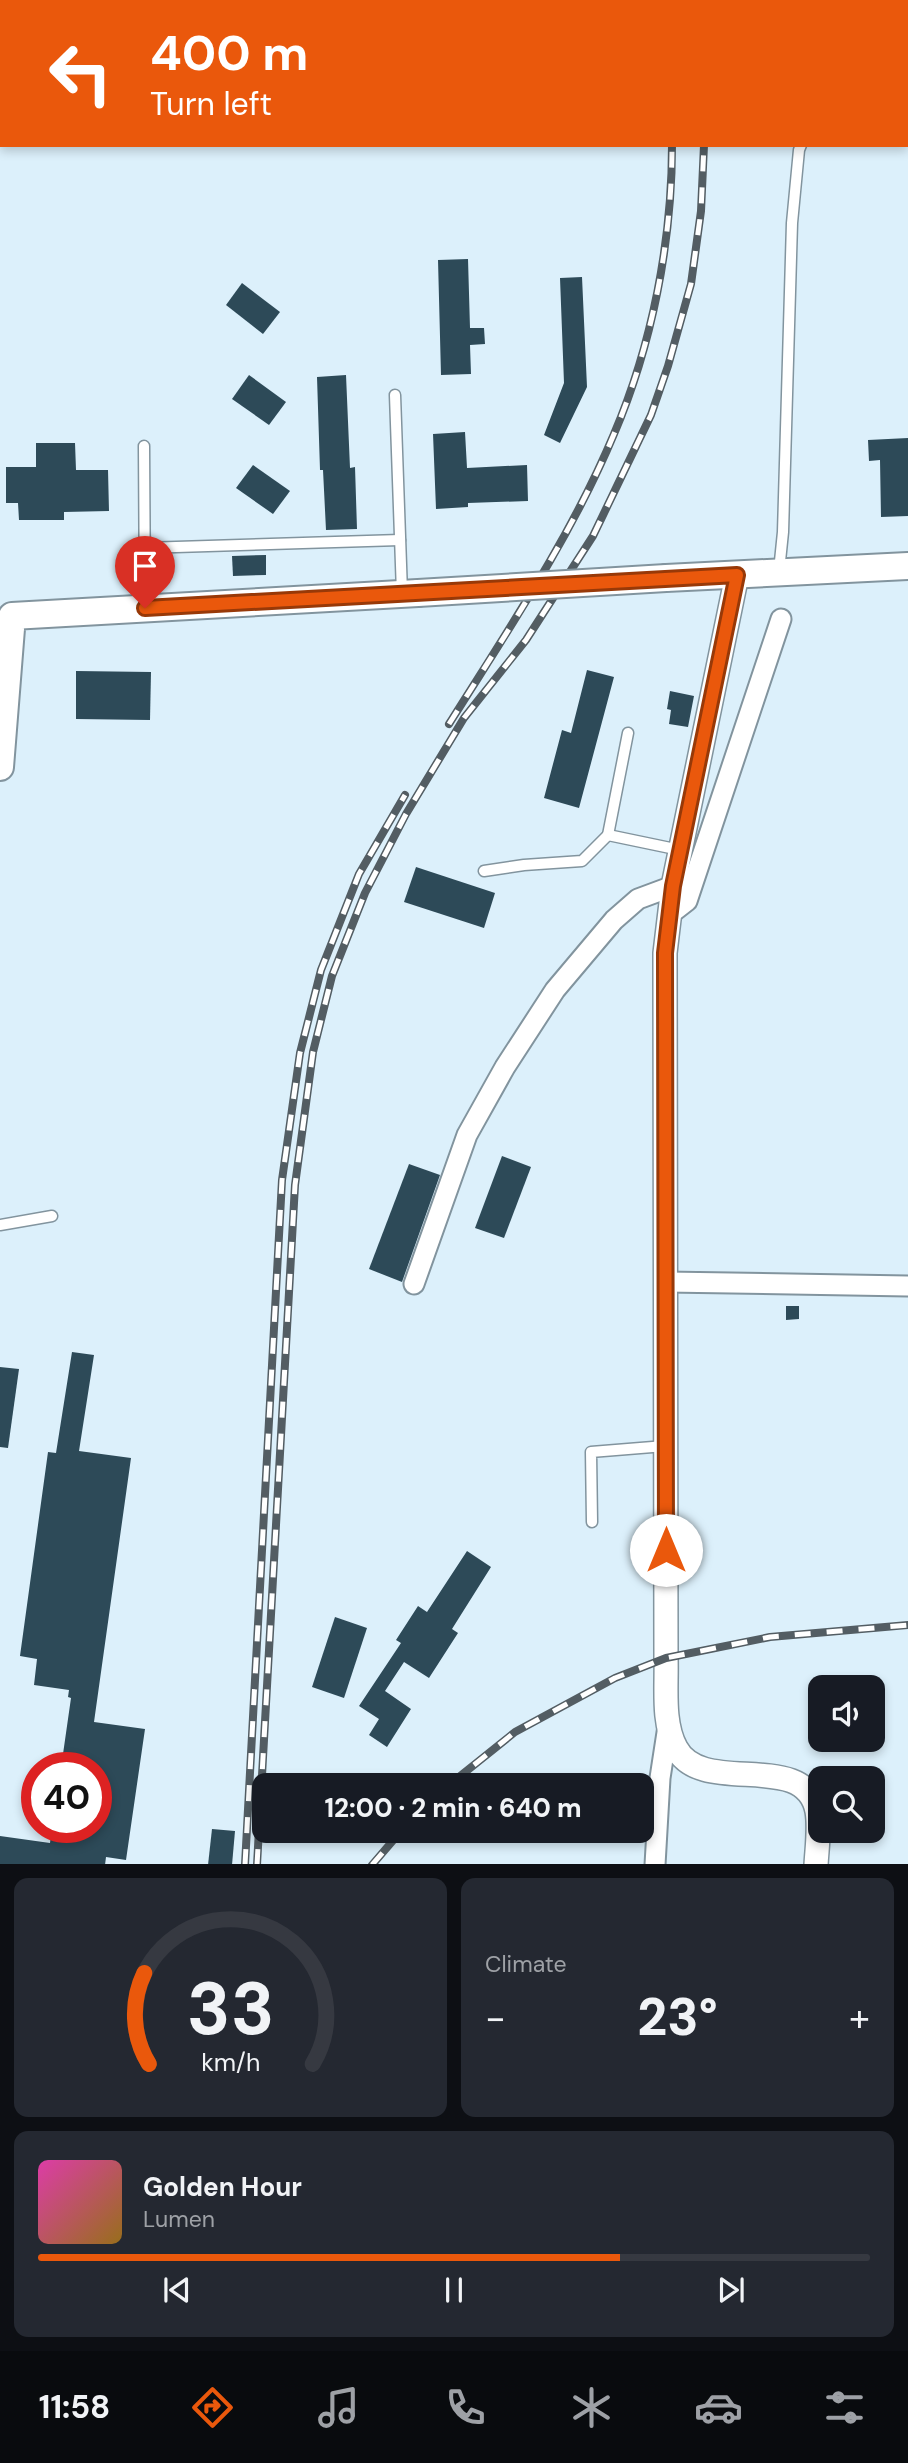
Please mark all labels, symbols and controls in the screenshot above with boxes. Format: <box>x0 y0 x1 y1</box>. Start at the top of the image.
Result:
text: 400 m <box>150 21 308 85</box>
icon: left <box>35 28 126 119</box>
text: Turn left <box>150 83 272 125</box>
pin <box>115 536 175 608</box>
icon: arrive <box>126 547 164 585</box>
position arrow <box>629 1513 703 1587</box>
map controls <box>808 1675 885 1843</box>
button: sound <box>808 1675 885 1752</box>
speed limit sign: 40 <box>21 1752 112 1843</box>
button: search <box>808 1766 885 1843</box>
text: 12:00 · 2 min · 640 m <box>324 1791 582 1825</box>
text: Climate <box>485 1949 567 1979</box>
text: 33 <box>187 1962 274 2057</box>
text: 23° <box>637 1983 718 2051</box>
text: − <box>485 1993 506 2043</box>
text: + <box>849 1993 870 2043</box>
text: km/h <box>201 2045 260 2078</box>
text: Golden Hour <box>143 2170 302 2204</box>
text: Lumen <box>143 2204 215 2234</box>
icon: previous <box>158 2271 196 2309</box>
icon: pause <box>435 2271 473 2309</box>
icon: next <box>712 2271 750 2309</box>
icon: directions <box>188 2383 237 2432</box>
icon: music <box>314 2383 363 2432</box>
icon: phone <box>441 2383 490 2432</box>
icon: climate <box>567 2383 616 2432</box>
icon: car <box>694 2383 743 2432</box>
icon: filters <box>820 2383 869 2432</box>
text: 11:58 <box>39 2386 110 2428</box>

